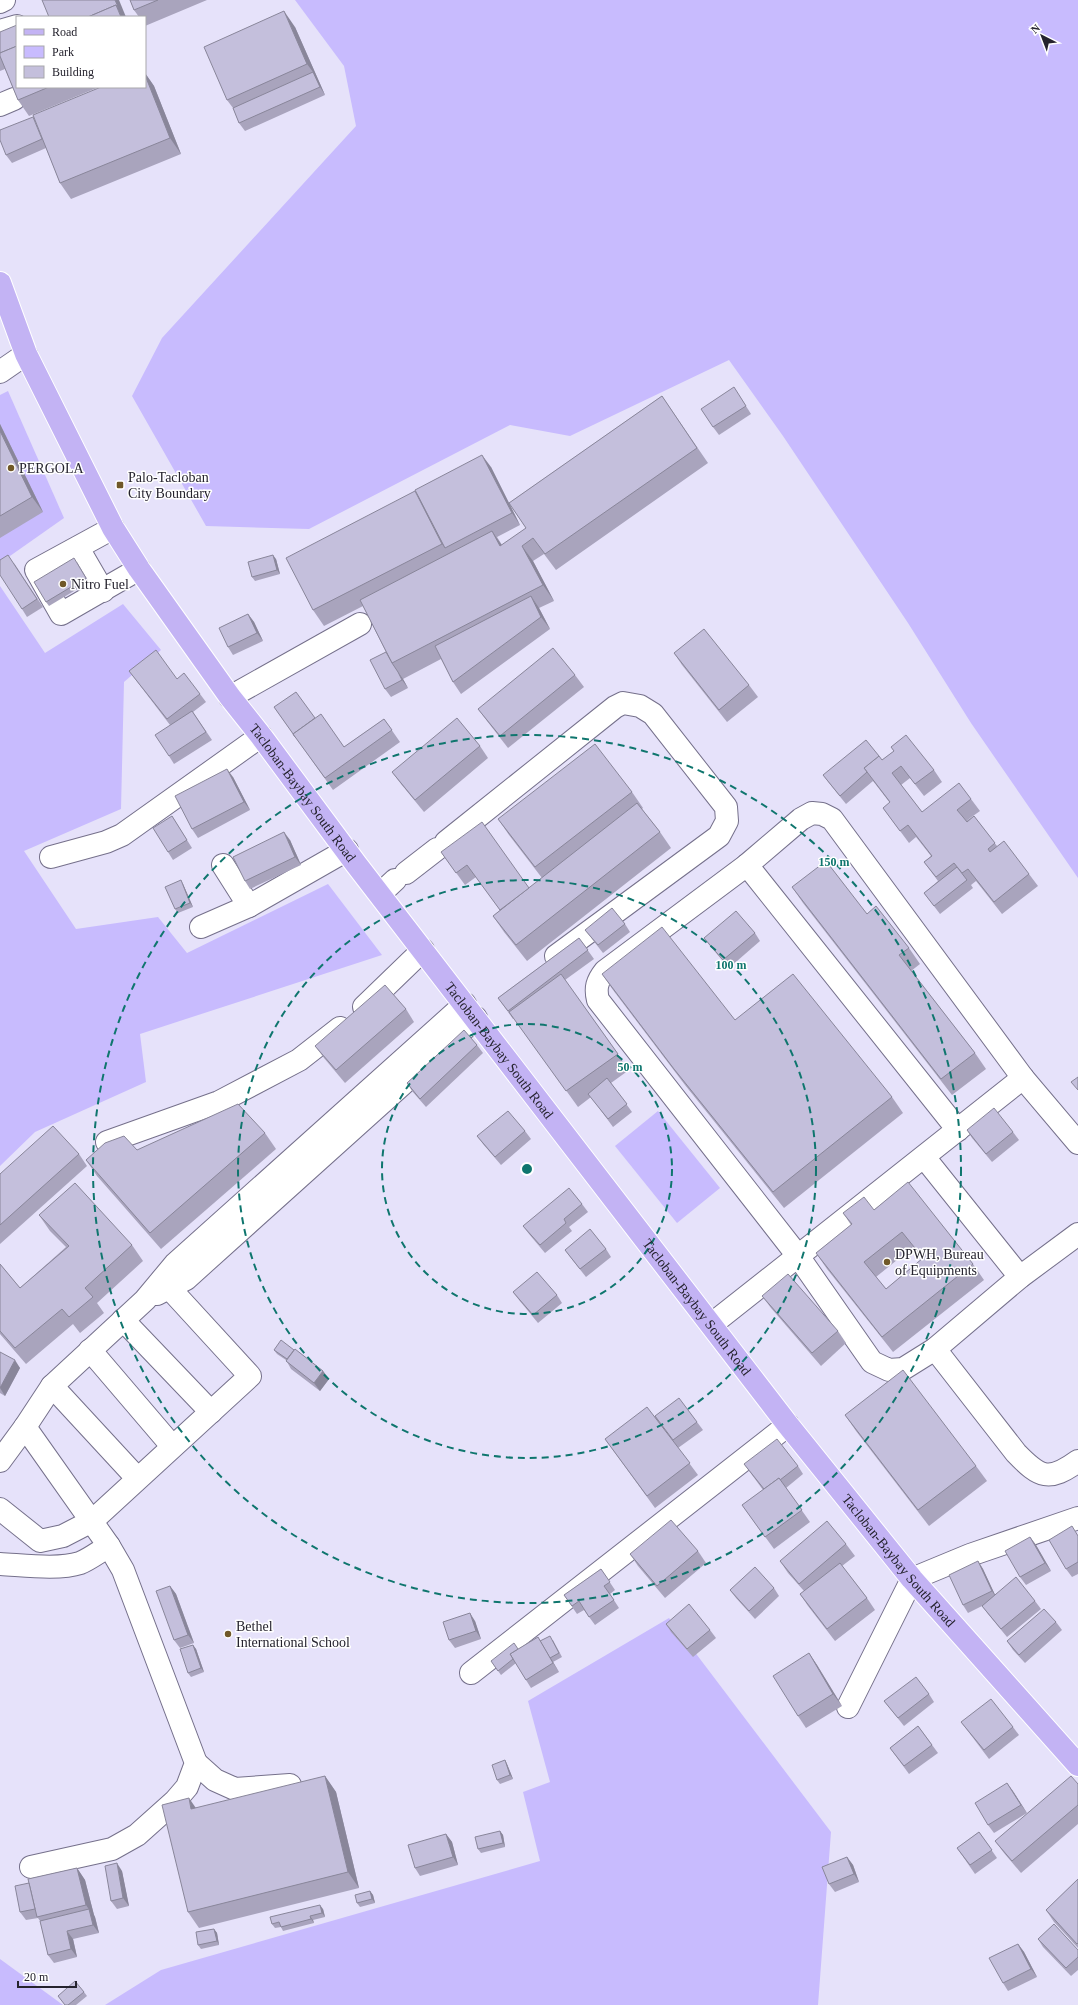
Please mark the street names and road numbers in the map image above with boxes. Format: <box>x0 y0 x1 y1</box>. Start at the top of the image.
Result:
street label: Tacloban-Baybay South Road <box>246 721 359 865</box>
street label: Tacloban-Baybay South Road <box>442 979 556 1122</box>
street label: Tacloban-Baybay South Road <box>640 1236 754 1378</box>
street label: Tacloban-Baybay South Road <box>839 1492 958 1630</box>

